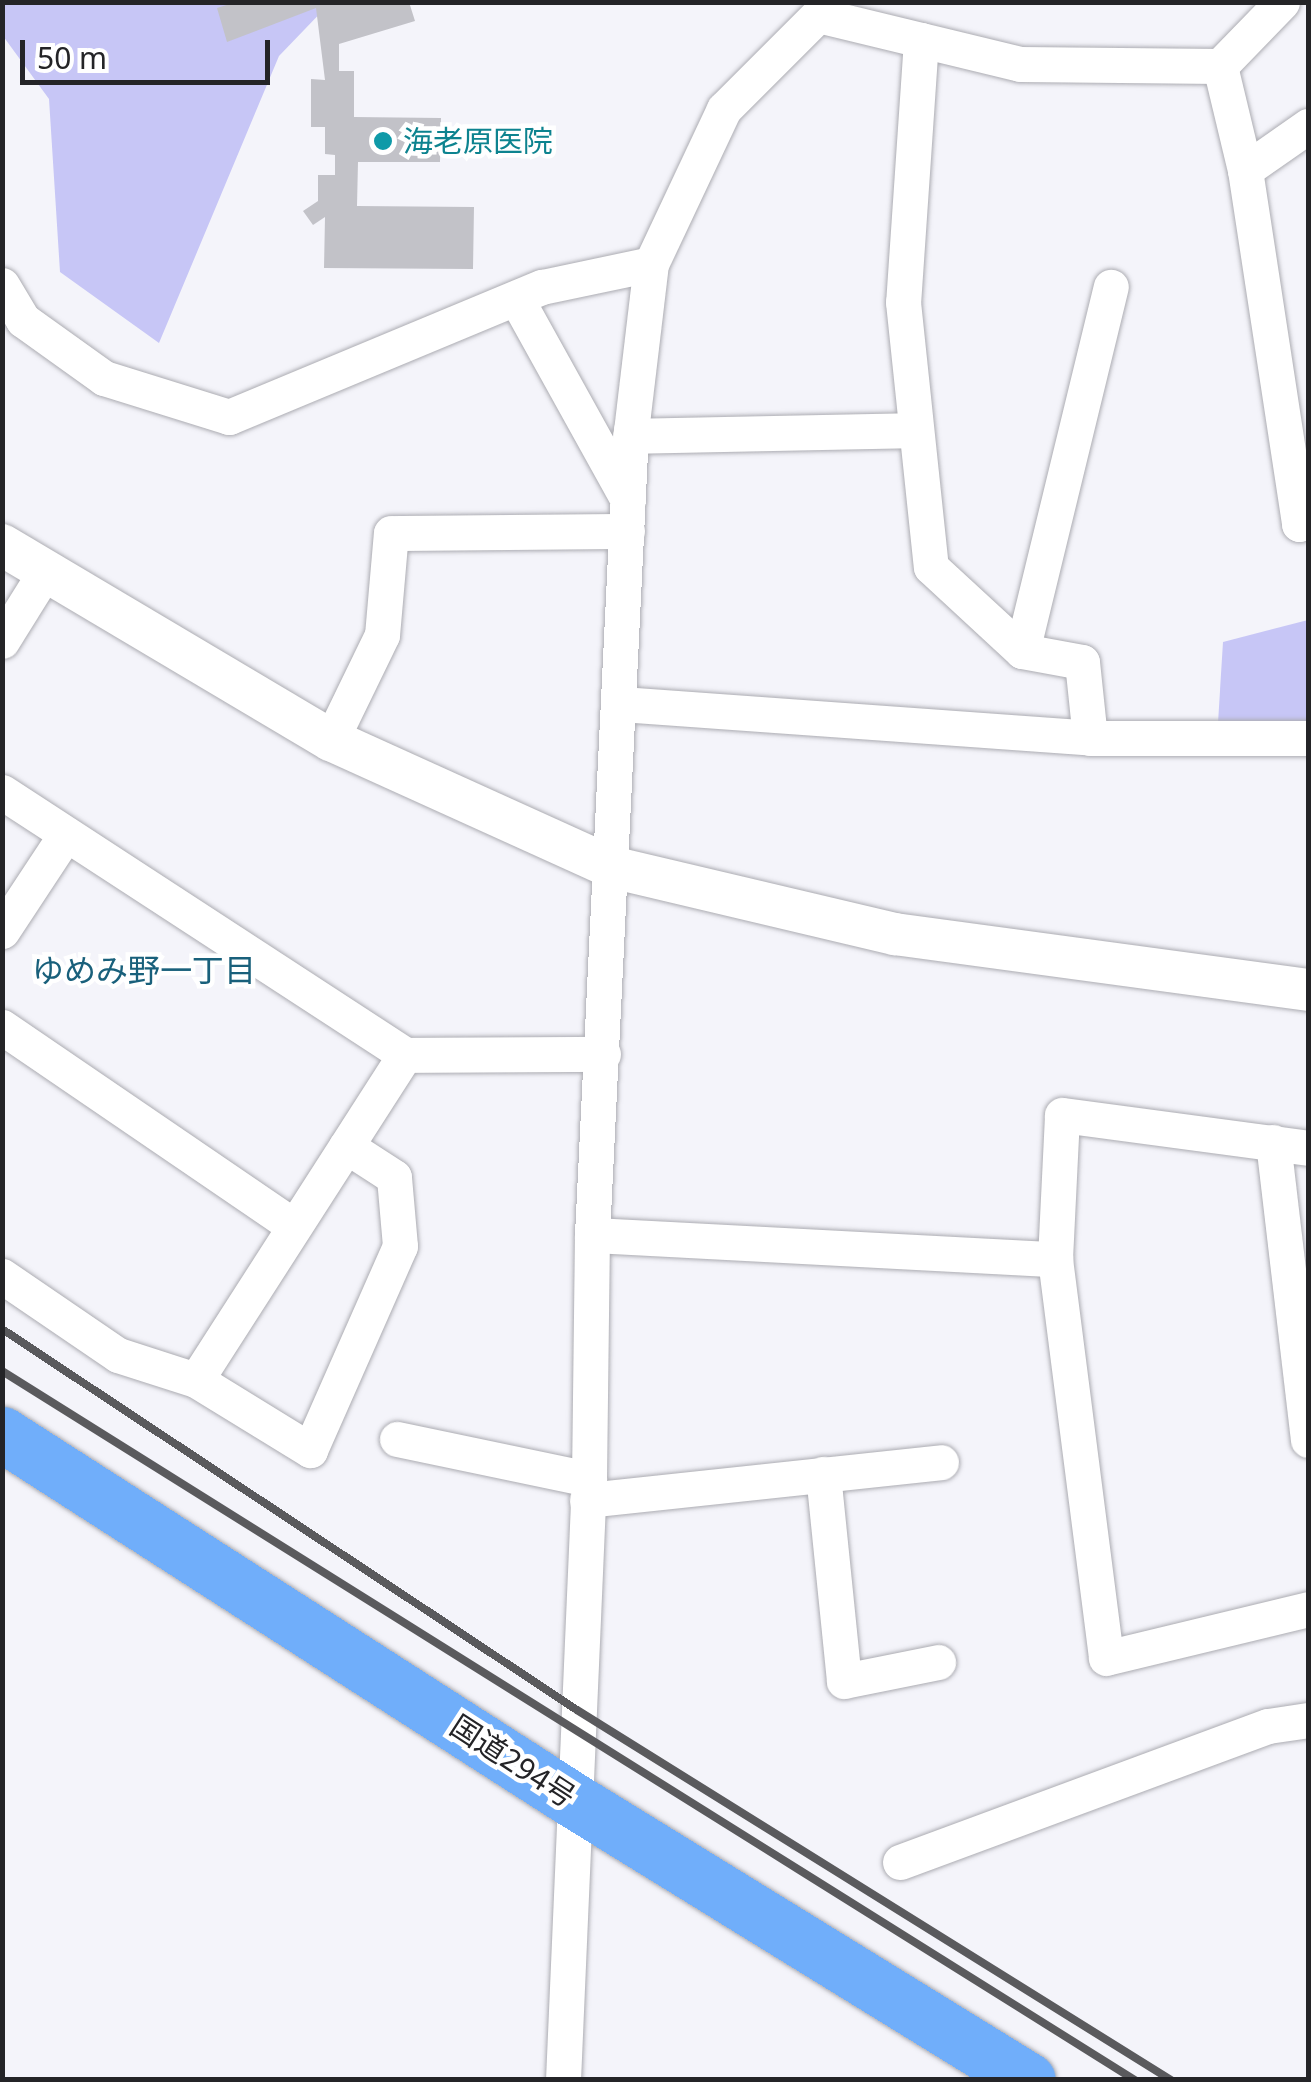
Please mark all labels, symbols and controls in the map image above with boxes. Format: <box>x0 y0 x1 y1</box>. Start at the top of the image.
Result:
scale bar <box>25 20 275 82</box>
text: 50 m <box>37 37 107 78</box>
place label: 海老原医院 <box>403 123 553 159</box>
marker: 海老原医院 <box>372 130 394 152</box>
district label: ゆめみ野一丁目 <box>32 951 256 989</box>
street label: 国道294号 <box>444 1707 582 1815</box>

